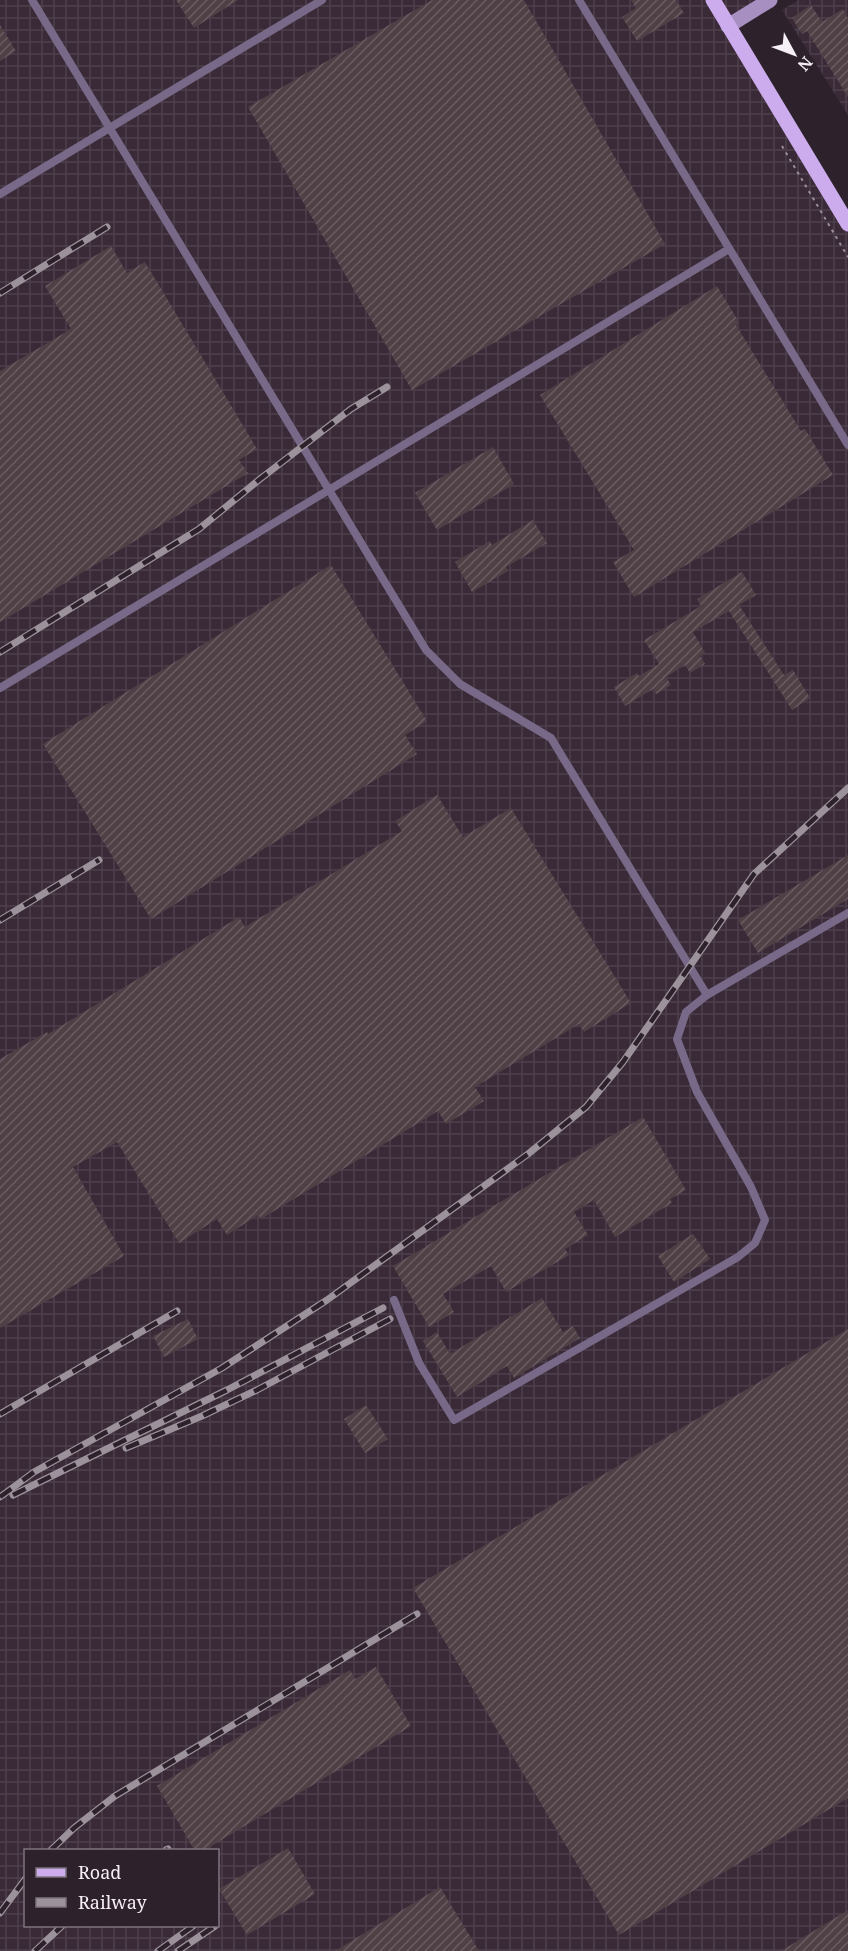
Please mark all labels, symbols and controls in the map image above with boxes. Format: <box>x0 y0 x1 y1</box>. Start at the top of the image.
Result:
north arrow <box>764 24 824 84</box>
text: N <box>793 52 818 76</box>
legend <box>24 1849 219 1927</box>
text: Road <box>78 1860 121 1884</box>
text: Railway <box>78 1890 148 1914</box>

